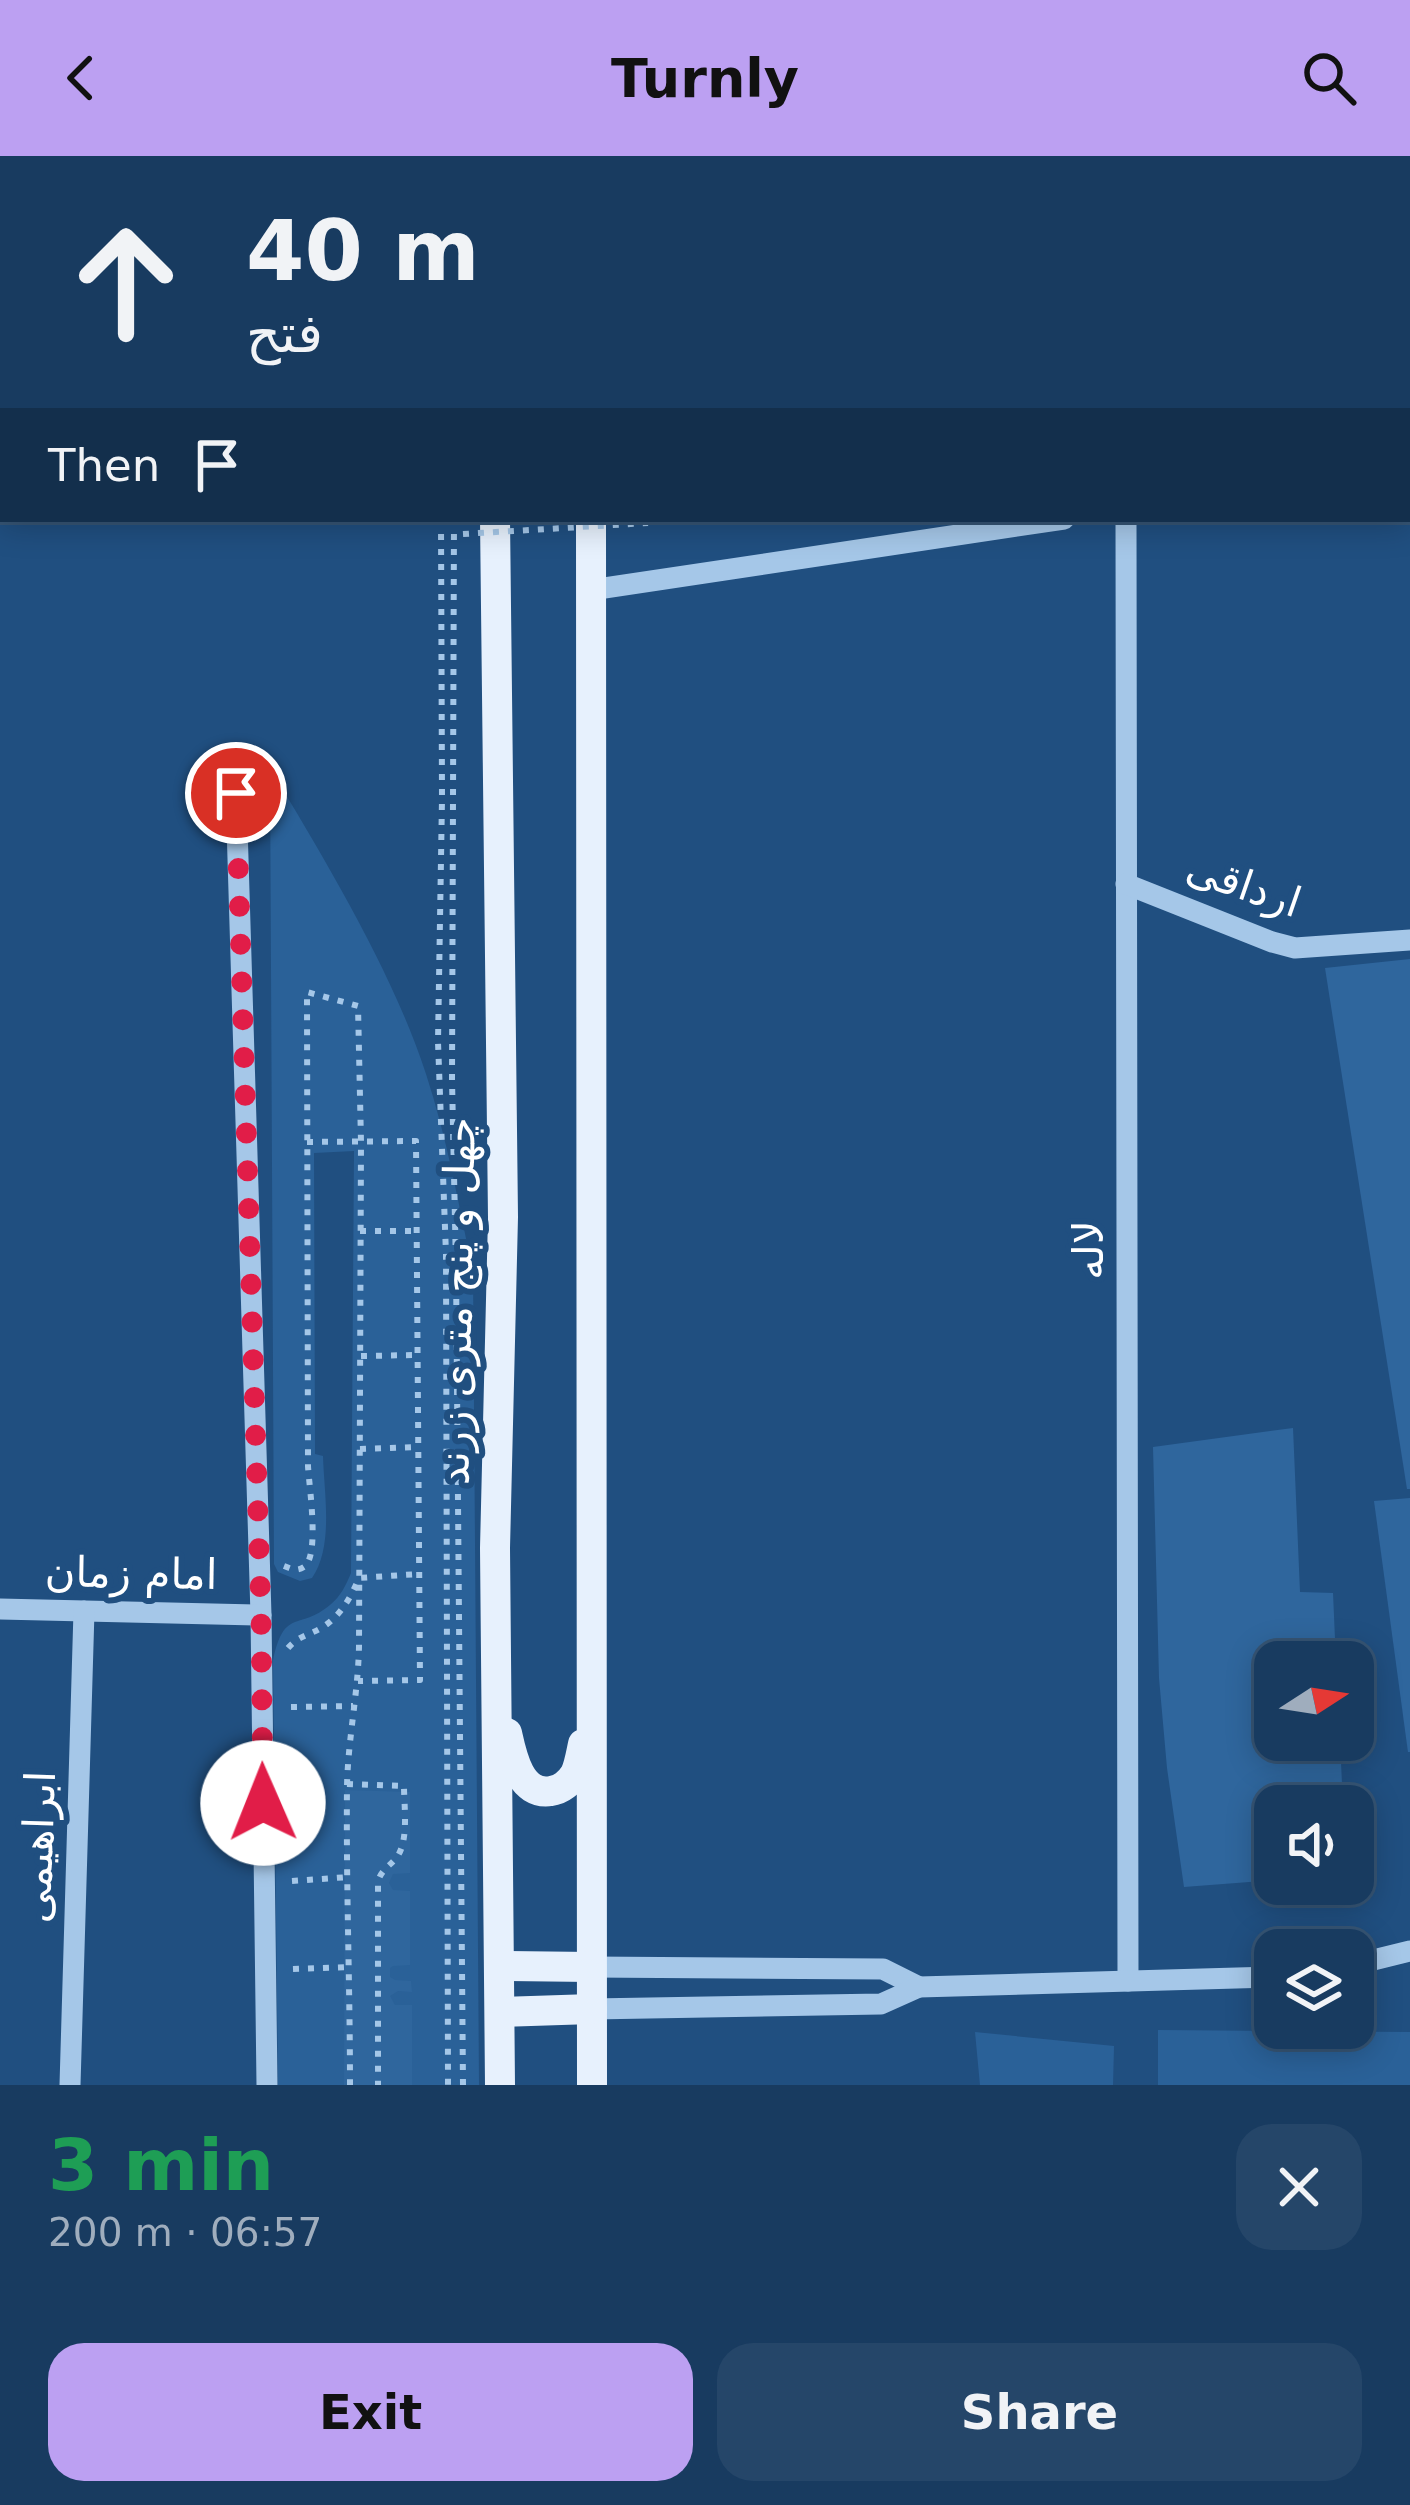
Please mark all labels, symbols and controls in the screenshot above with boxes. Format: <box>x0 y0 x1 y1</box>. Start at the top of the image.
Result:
icon: back <box>48 45 114 111</box>
icon: search <box>1296 45 1362 111</box>
text: Turnly <box>611 47 799 110</box>
text: 40 m <box>246 202 480 300</box>
icon: ahead <box>48 204 204 360</box>
text: فتح <box>246 302 323 365</box>
icon: arrive <box>184 432 250 498</box>
text: Then <box>48 439 160 492</box>
pin <box>185 742 287 844</box>
icon: arrive <box>203 760 269 826</box>
street label: ارداقی <box>1181 843 1307 927</box>
street label: چهل و پنج متری زرند <box>429 1117 486 1485</box>
street label: لاله <box>1064 1220 1113 1280</box>
street label: امام زمان <box>44 1547 218 1599</box>
north arrow <box>1254 1641 1374 1761</box>
map controls <box>1254 1641 1374 2049</box>
position arrow <box>200 1740 326 1866</box>
street label: ابراهیمی <box>11 1770 65 1924</box>
button: sound <box>1254 1785 1374 1905</box>
button: layers <box>1254 1929 1374 2049</box>
text: 3 min <box>48 2123 274 2207</box>
button: close <box>1236 2124 1362 2250</box>
text: 200 m · 06:57 <box>48 2210 322 2255</box>
button: Exit <box>48 2343 693 2481</box>
button: Share <box>717 2343 1362 2481</box>

